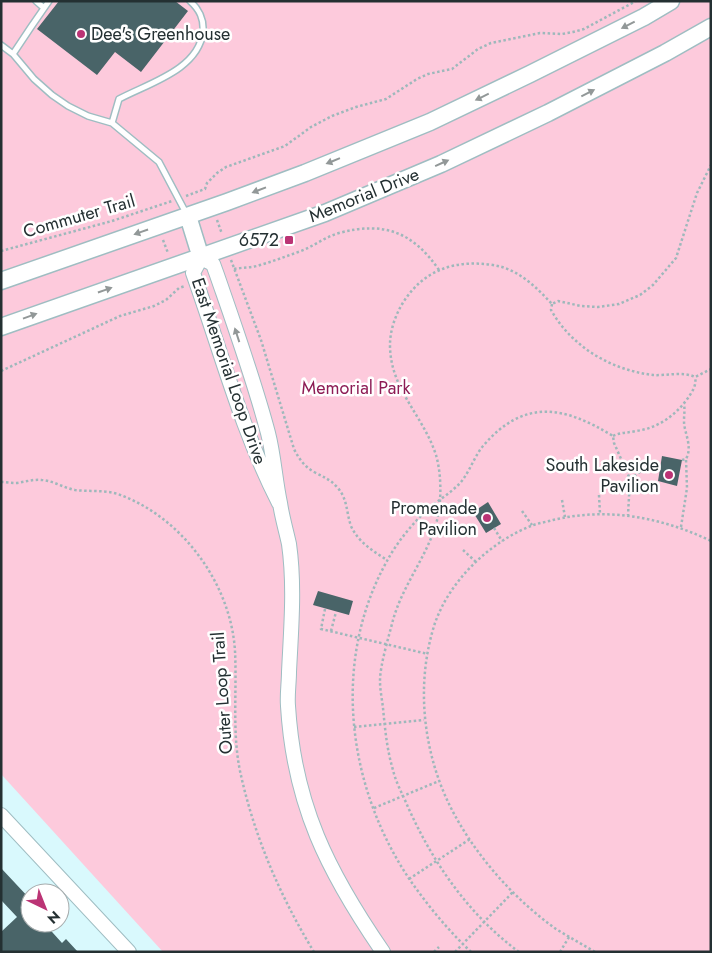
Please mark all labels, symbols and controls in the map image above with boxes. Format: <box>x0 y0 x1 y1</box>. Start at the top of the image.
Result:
place label: Dee's Greenhouse <box>91 21 230 47</box>
one-way arrow <box>621 21 635 29</box>
marker: Dee's Greenhouse <box>75 28 87 40</box>
one-way arrow <box>581 89 596 97</box>
one-way arrow <box>475 93 489 101</box>
one-way arrow <box>325 157 340 165</box>
one-way arrow <box>435 158 449 166</box>
street label: Memorial Drive <box>305 161 423 229</box>
one-way arrow <box>251 186 266 194</box>
street label: Commuter Trail <box>20 188 138 244</box>
place label: 6572 <box>239 227 279 253</box>
one-way arrow <box>134 229 149 236</box>
marker: 6572 <box>283 234 295 246</box>
street label: East Memorial Loop Drive <box>185 274 273 468</box>
one-way arrow <box>98 286 113 294</box>
one-way arrow <box>23 312 38 320</box>
one-way arrow <box>232 328 240 343</box>
park label: Memorial Park <box>302 375 410 401</box>
place label: South Lakeside Pavilion <box>546 452 659 499</box>
marker: South Lakeside Pavilion <box>663 469 675 481</box>
place label: Promenade Pavilion <box>391 495 477 542</box>
marker: Promenade Pavilion <box>481 512 493 524</box>
street label: Outer Loop Trail <box>205 631 239 755</box>
north arrow <box>20 883 70 933</box>
text: N <box>43 906 65 929</box>

